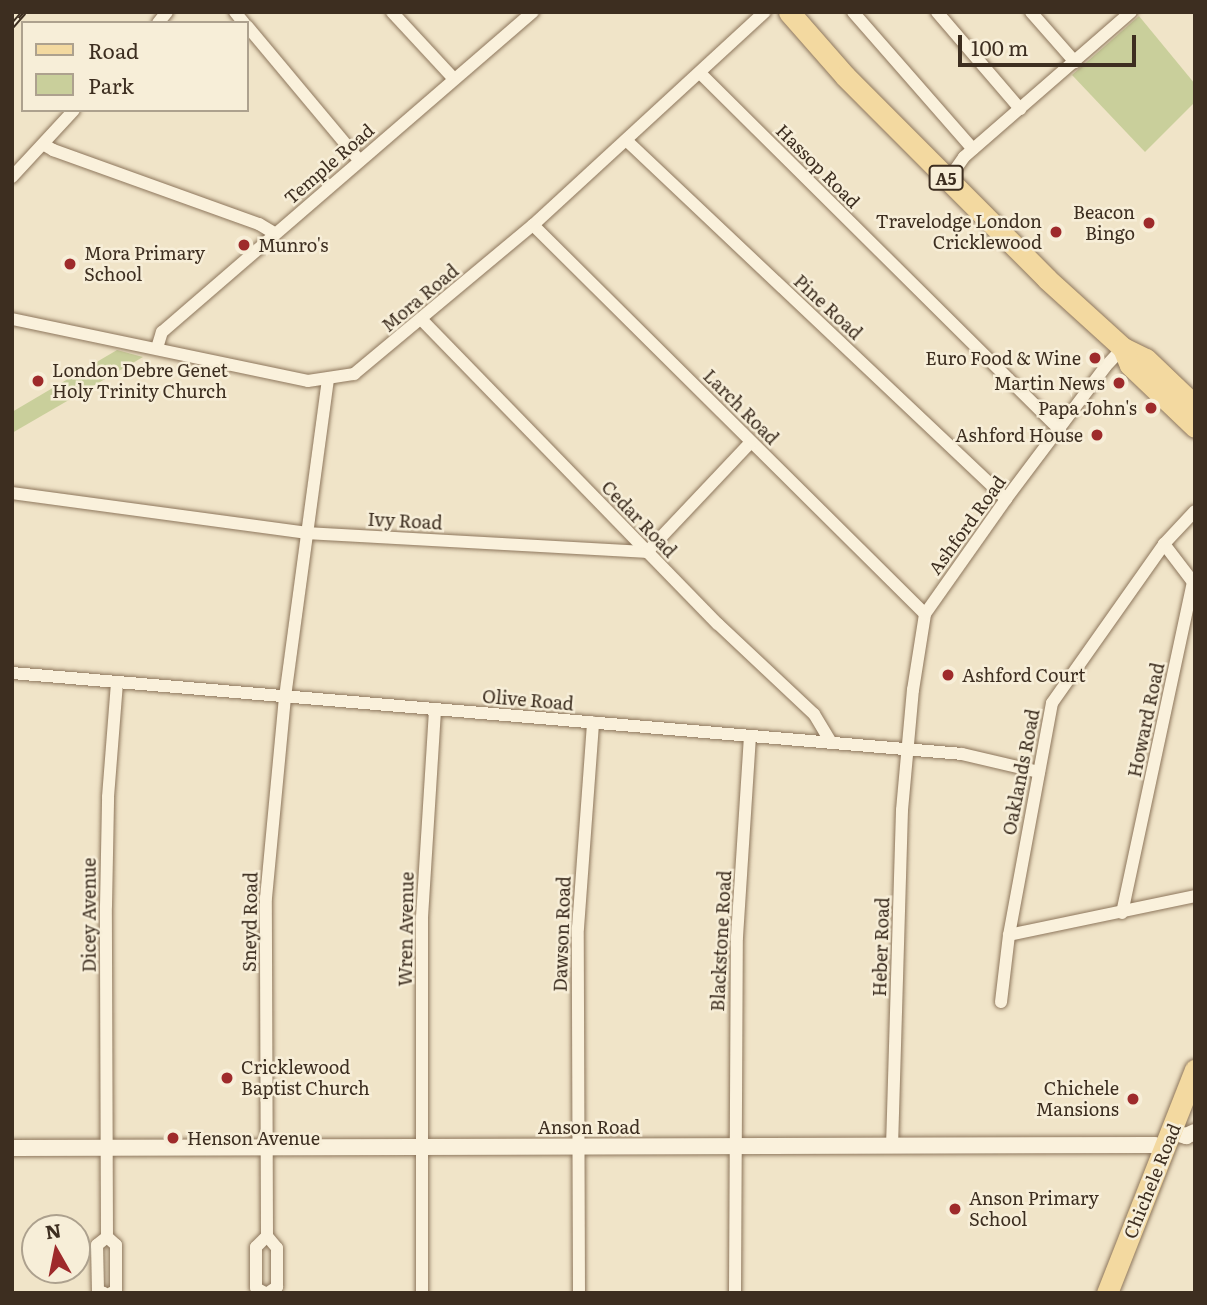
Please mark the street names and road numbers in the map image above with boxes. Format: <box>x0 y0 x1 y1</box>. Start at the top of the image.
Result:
street label: Temple Road <box>280 119 378 209</box>
street label: Hassop Road <box>772 120 864 212</box>
road number: A5 <box>928 166 964 190</box>
street label: Mora Road <box>377 260 463 336</box>
street label: Pine Road <box>789 270 867 344</box>
street label: Larch Road <box>699 365 783 449</box>
street label: Ashford Road <box>924 471 1010 579</box>
street label: Cedar Road <box>597 476 681 562</box>
street label: Ivy Road <box>367 508 443 534</box>
street label: Howard Road <box>1123 661 1169 779</box>
street label: Olive Road <box>481 685 575 715</box>
street label: Oaklands Road <box>998 707 1044 837</box>
street label: Dicey Avenue <box>78 858 100 972</box>
street label: Blackstone Road <box>707 870 735 1012</box>
street label: Wren Avenue <box>394 871 418 987</box>
street label: Sneyd Road <box>238 872 262 972</box>
street label: Dawson Road <box>549 876 575 992</box>
street label: Heber Road <box>868 897 894 997</box>
street label: Anson Road <box>538 1116 640 1138</box>
street label: Chichele Road <box>1119 1120 1185 1242</box>

